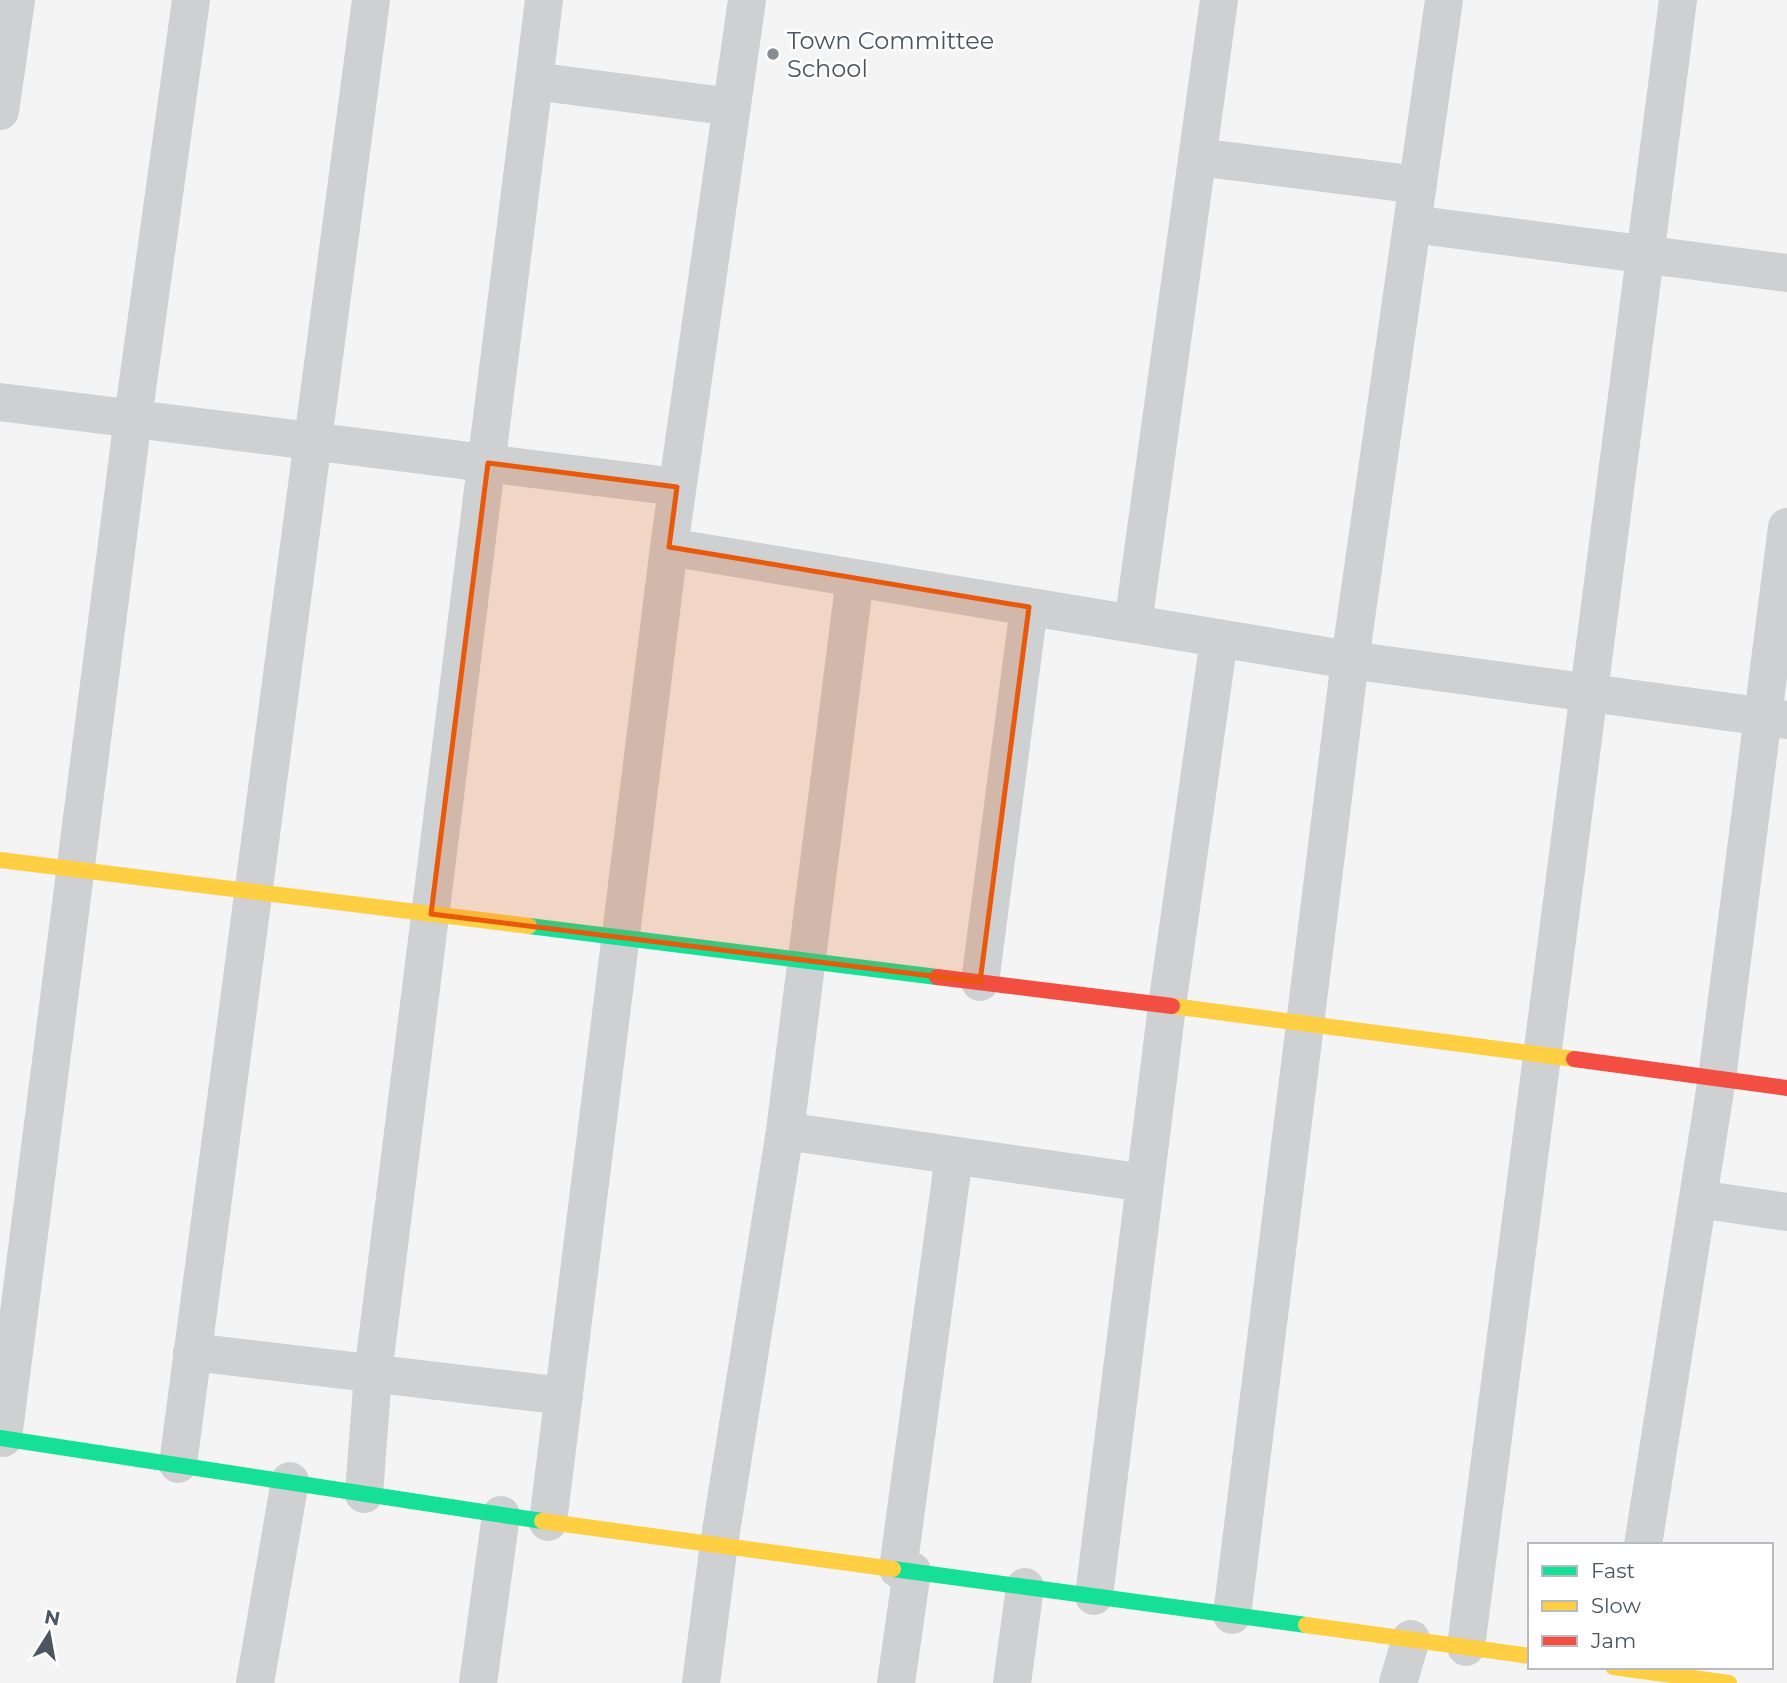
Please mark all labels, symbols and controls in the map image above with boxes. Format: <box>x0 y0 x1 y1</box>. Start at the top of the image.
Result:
place label: Town Committee School <box>787 26 994 83</box>
marker: Town Committee School <box>765 46 781 62</box>
legend <box>1528 1543 1773 1669</box>
text: Fast <box>1591 1558 1635 1583</box>
text: Slow <box>1591 1593 1641 1618</box>
north arrow <box>14 1599 84 1669</box>
text: N <box>42 1605 62 1631</box>
text: Jam <box>1590 1628 1636 1653</box>

